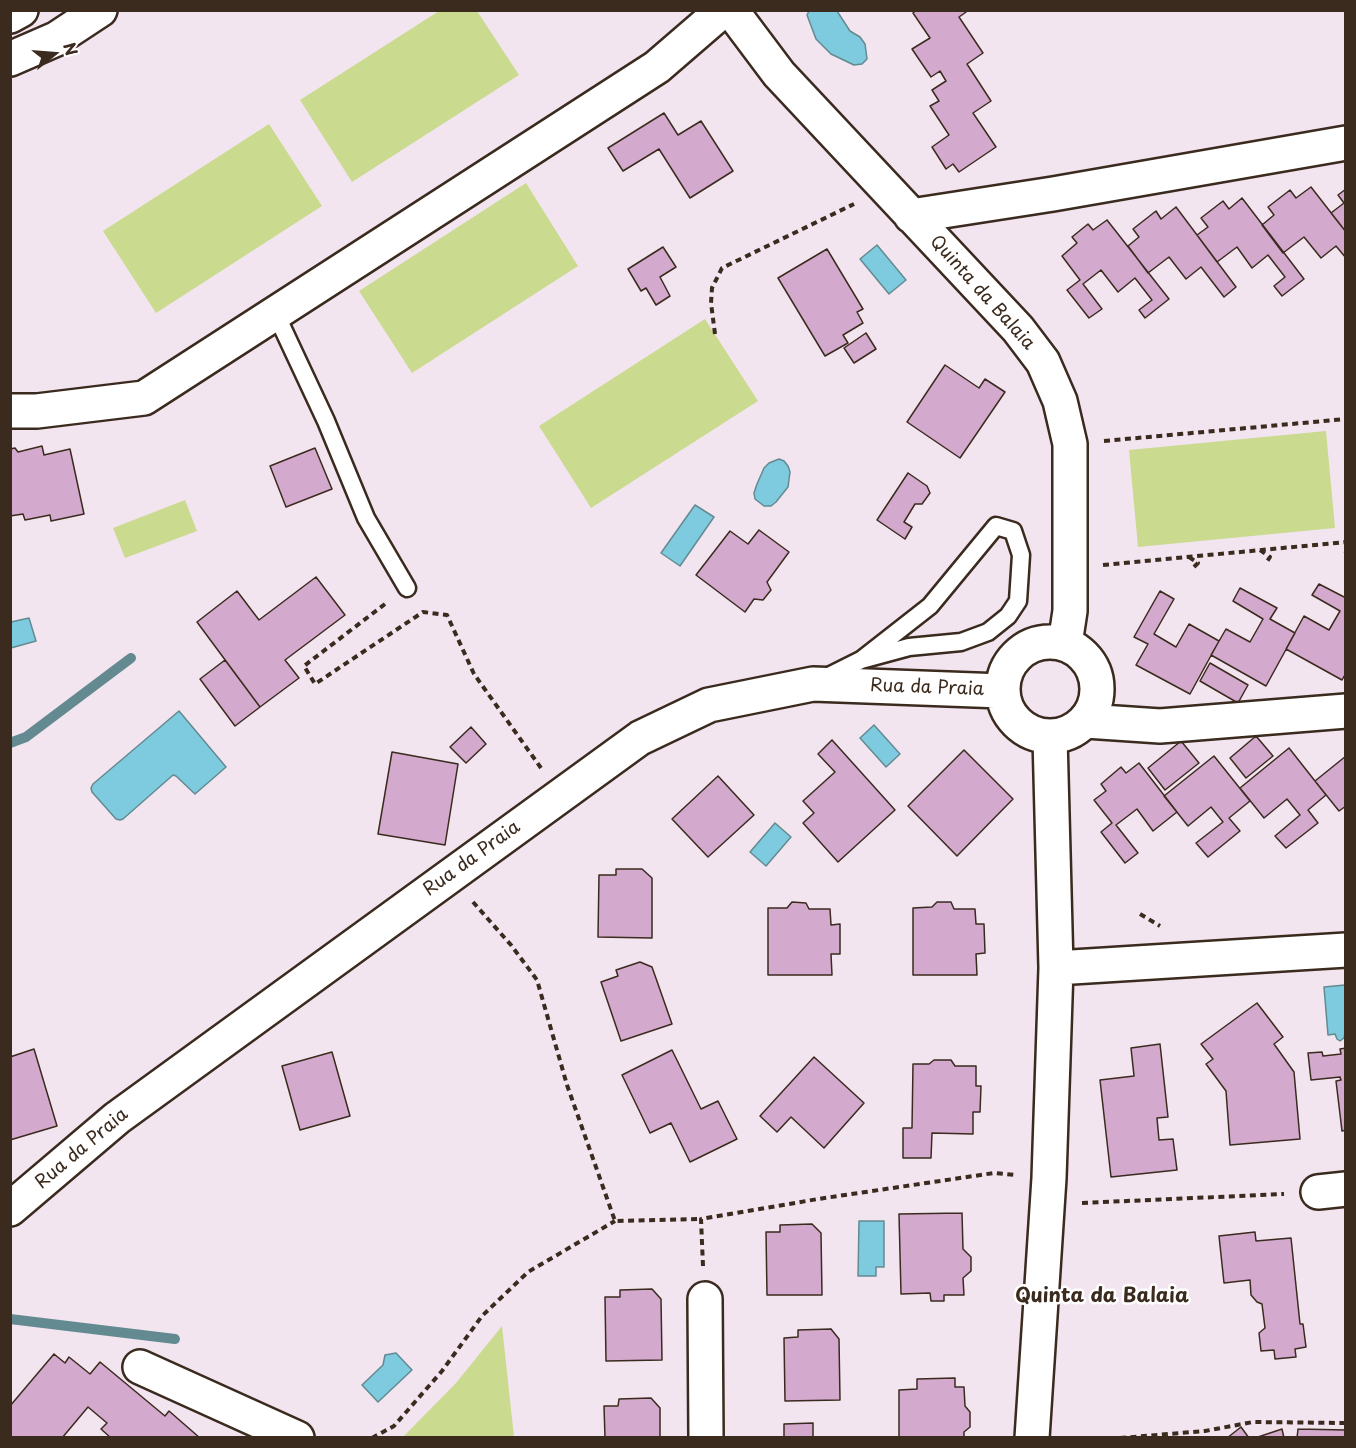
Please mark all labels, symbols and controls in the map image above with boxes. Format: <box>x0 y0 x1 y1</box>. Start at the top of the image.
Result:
north arrow <box>24 24 84 84</box>
text: N <box>58 39 85 58</box>
street label: Quinta da Balaia <box>925 231 1039 355</box>
street label: Rua da Praia <box>870 675 984 701</box>
street label: Rua da Praia <box>419 817 525 901</box>
street label: Rua da Praia <box>31 1104 133 1194</box>
district label: Quinta da Balaia <box>1015 1284 1189 1308</box>

